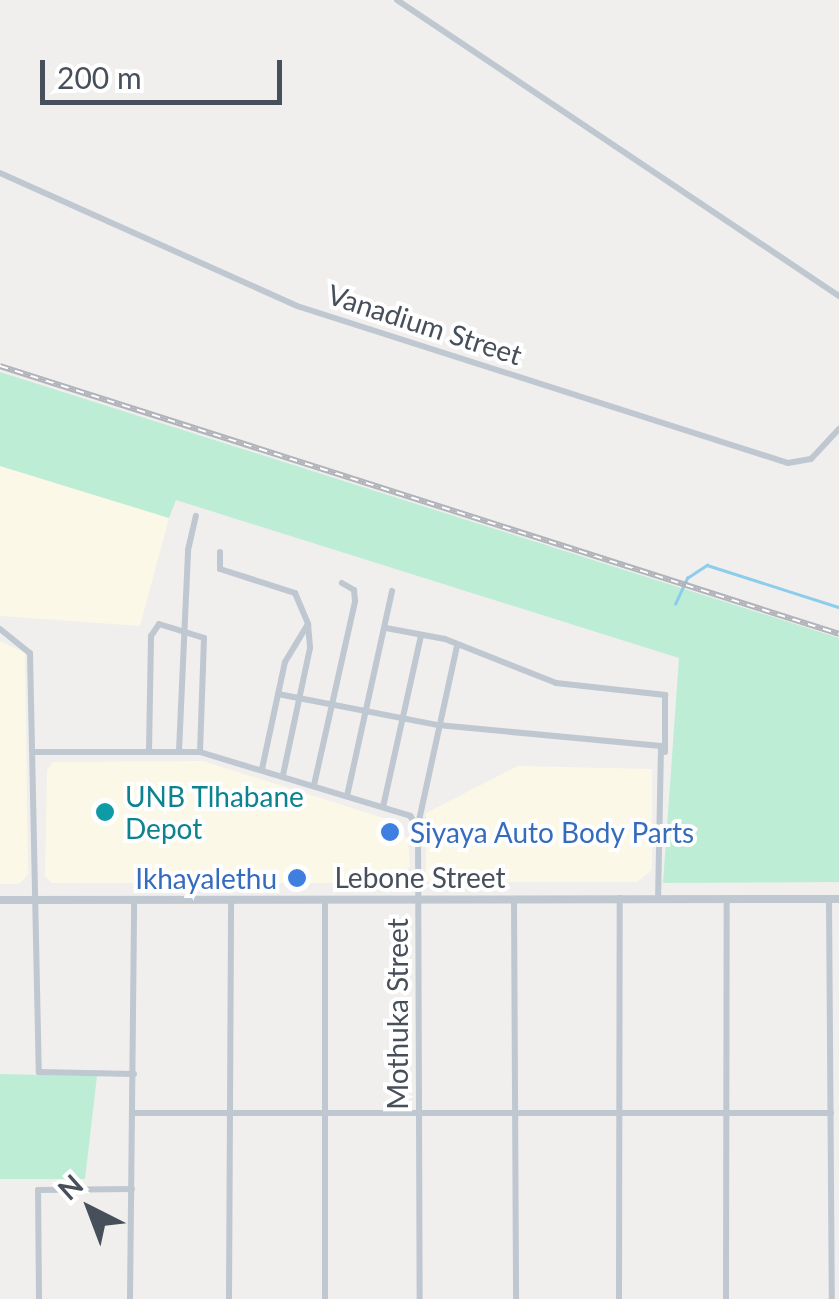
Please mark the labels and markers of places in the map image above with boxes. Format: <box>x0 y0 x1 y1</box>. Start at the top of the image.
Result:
place label: UNB Tlhabane Depot <box>125 779 305 845</box>
marker: UNB Tlhabane Depot <box>94 801 116 823</box>
place label: Siyaya Auto Body Parts <box>410 815 696 849</box>
marker: Siyaya Auto Body Parts <box>379 821 401 843</box>
place label: Ikhayalethu <box>135 861 277 895</box>
marker: Ikhayalethu <box>286 867 308 889</box>

